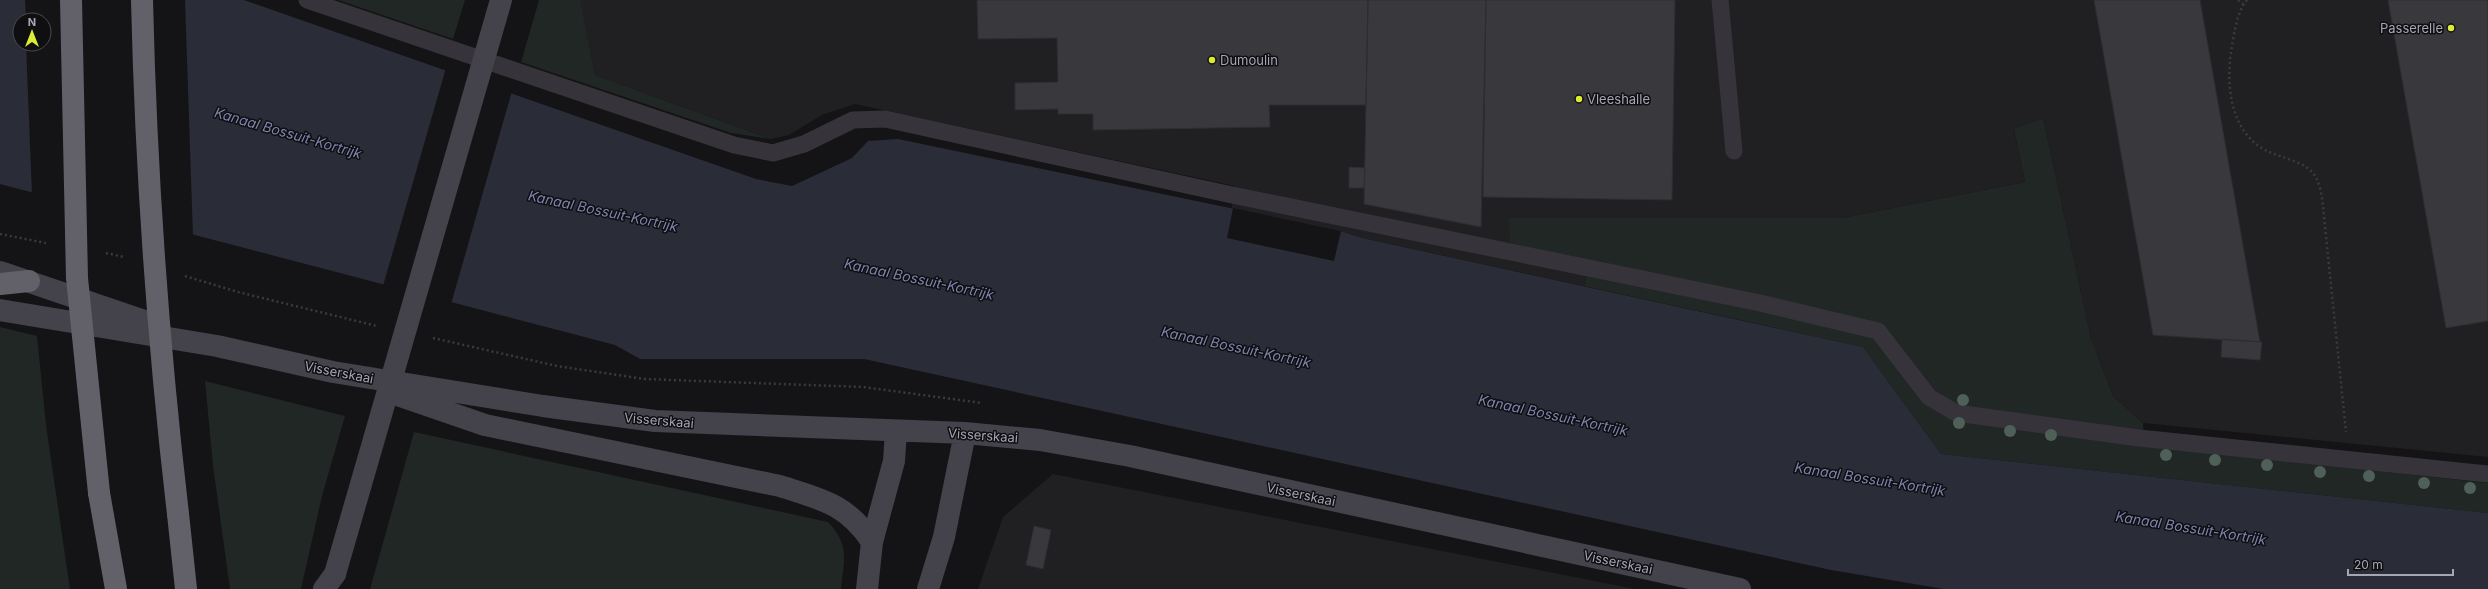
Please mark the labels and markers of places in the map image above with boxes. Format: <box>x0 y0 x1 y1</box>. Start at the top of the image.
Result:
place label: Passerelle <box>2380 20 2443 36</box>
marker: Passerelle <box>2446 23 2456 33</box>
place label: Dumoulin <box>1220 52 1278 68</box>
marker: Dumoulin <box>1207 55 1217 65</box>
place label: Vleeshalle <box>1587 91 1650 107</box>
marker: Vleeshalle <box>1574 94 1584 104</box>

